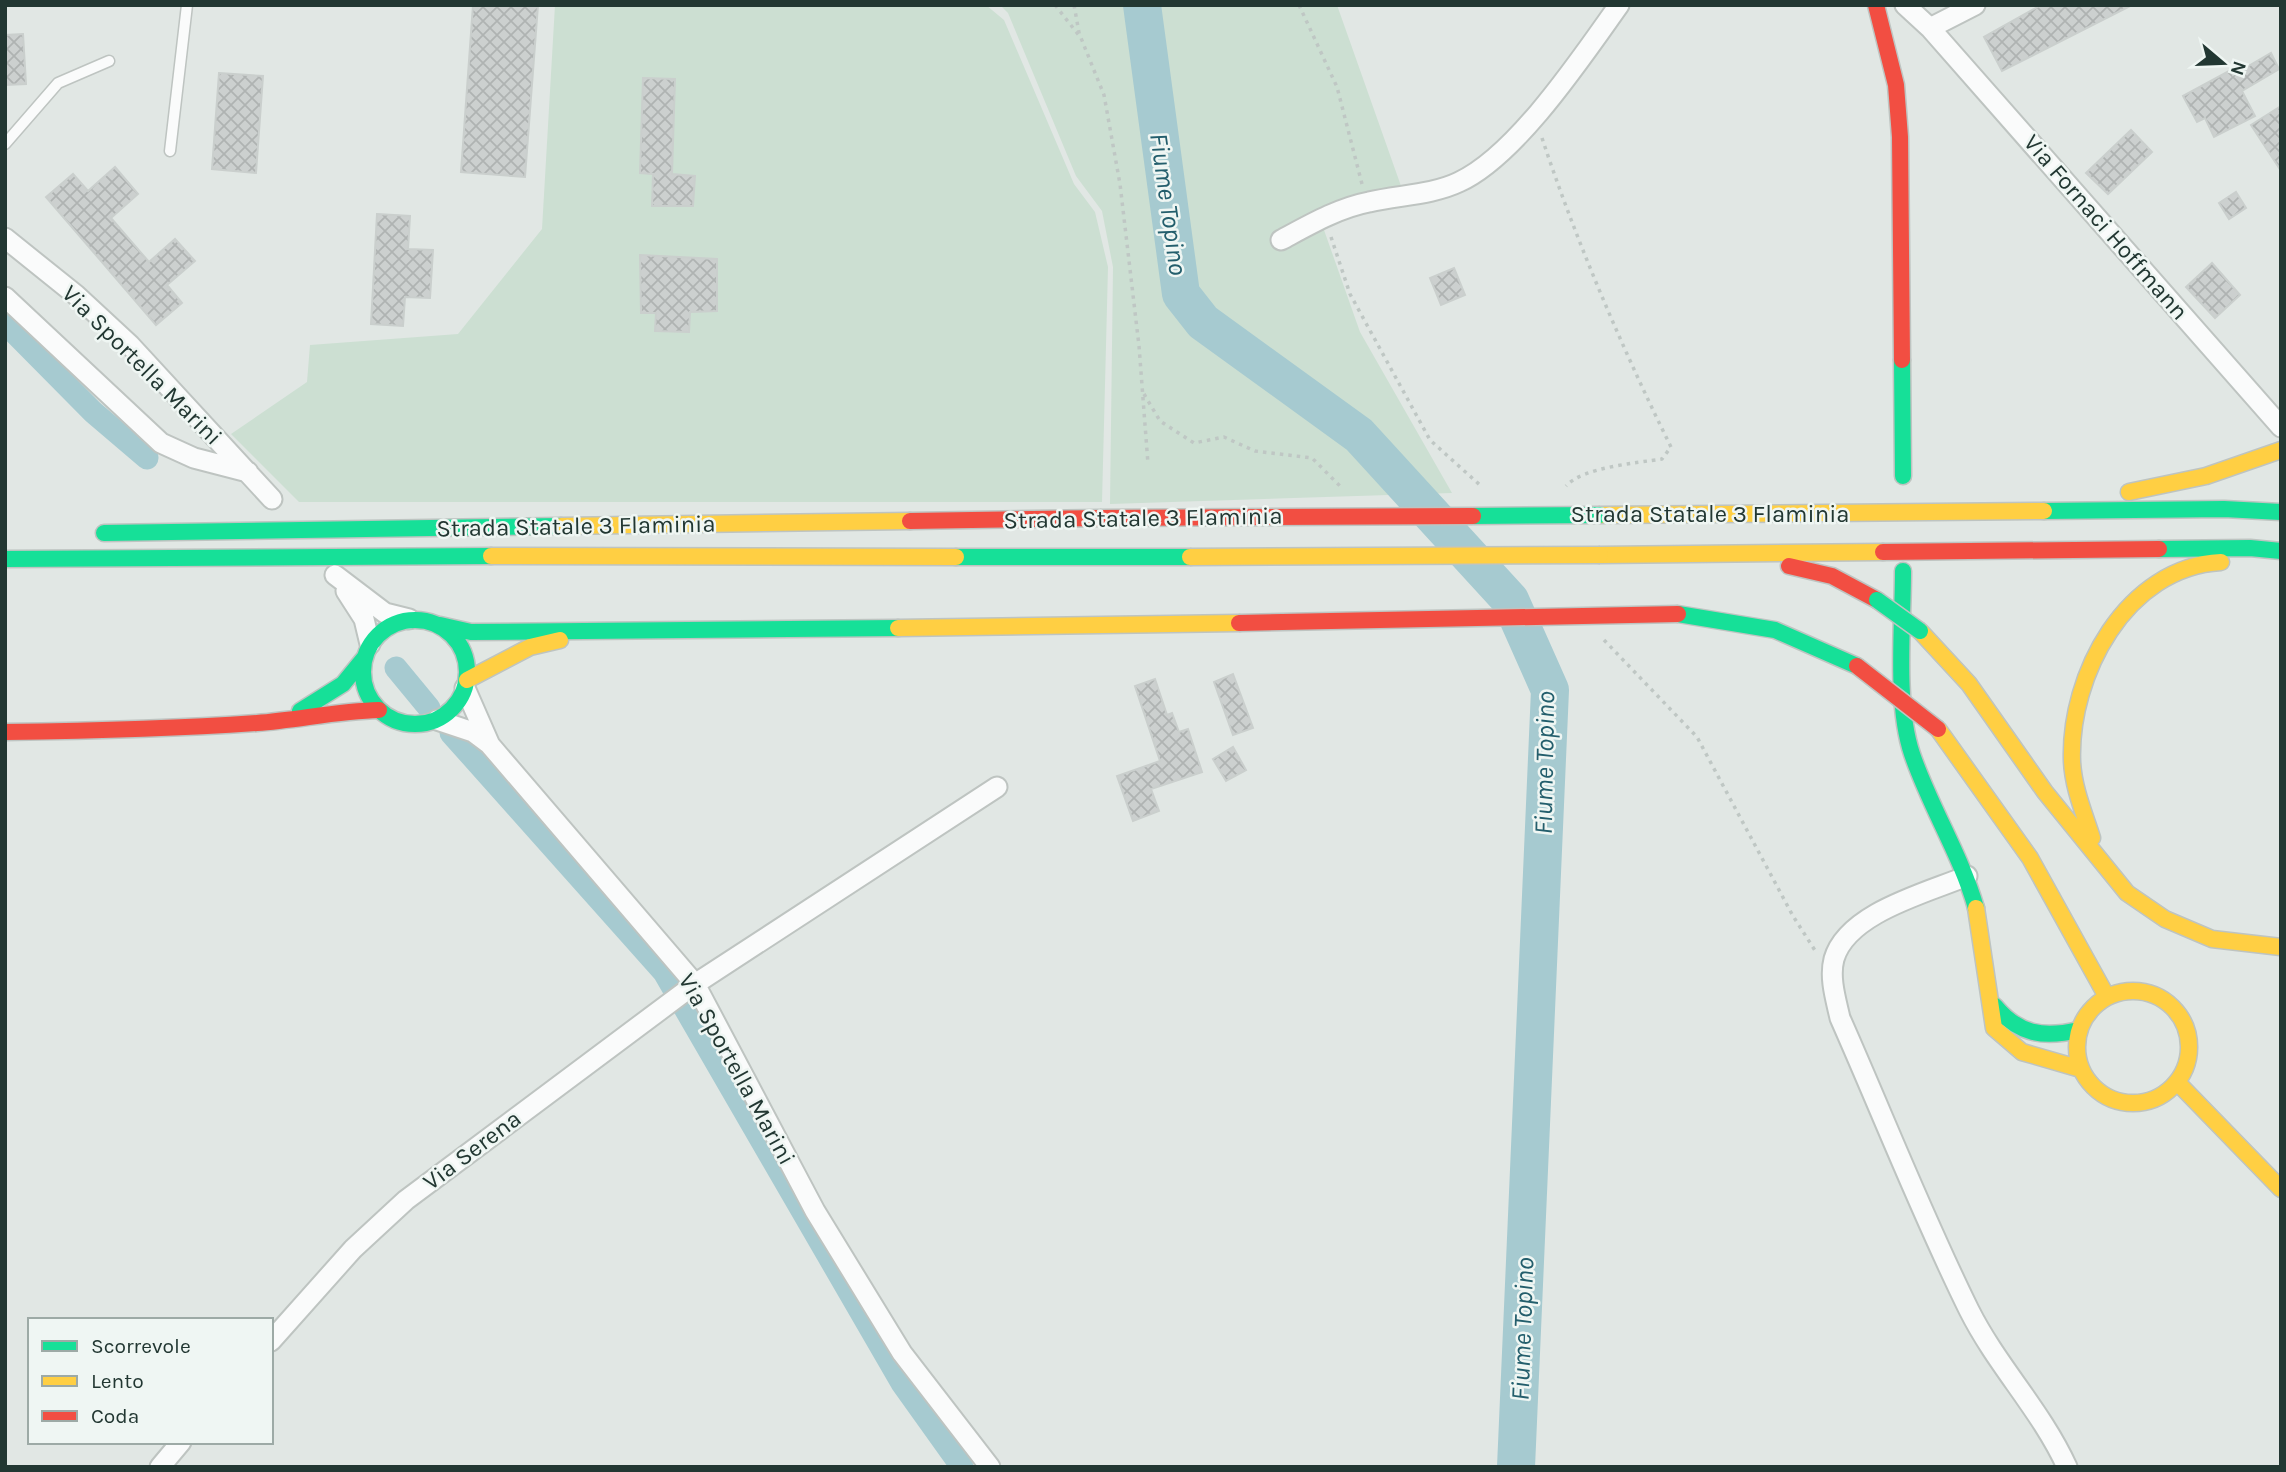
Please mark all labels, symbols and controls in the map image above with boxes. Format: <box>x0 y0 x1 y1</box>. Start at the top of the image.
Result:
north arrow <box>2188 28 2258 98</box>
text: N <box>2226 58 2251 78</box>
street label: Via Fornaci Hoffmann <box>2018 129 2194 325</box>
water label: Fiume Topino <box>1143 131 1194 277</box>
street label: Via Sportella Marini <box>56 279 228 451</box>
street label: Strada Statale 3 Flaminia <box>1570 500 1850 528</box>
street label: Strada Statale 3 Flaminia <box>1003 502 1283 534</box>
street label: Strada Statale 3 Flaminia <box>436 510 716 542</box>
water label: Fiume Topino <box>1528 691 1561 835</box>
street label: Via Sportella Marini <box>673 968 801 1170</box>
street label: Via Serena <box>418 1104 526 1196</box>
water label: Fiume Topino <box>1505 1257 1540 1401</box>
legend <box>28 1318 273 1444</box>
text: Scorrevole <box>91 1334 191 1358</box>
text: Lento <box>91 1369 144 1393</box>
text: Coda <box>91 1404 139 1428</box>

